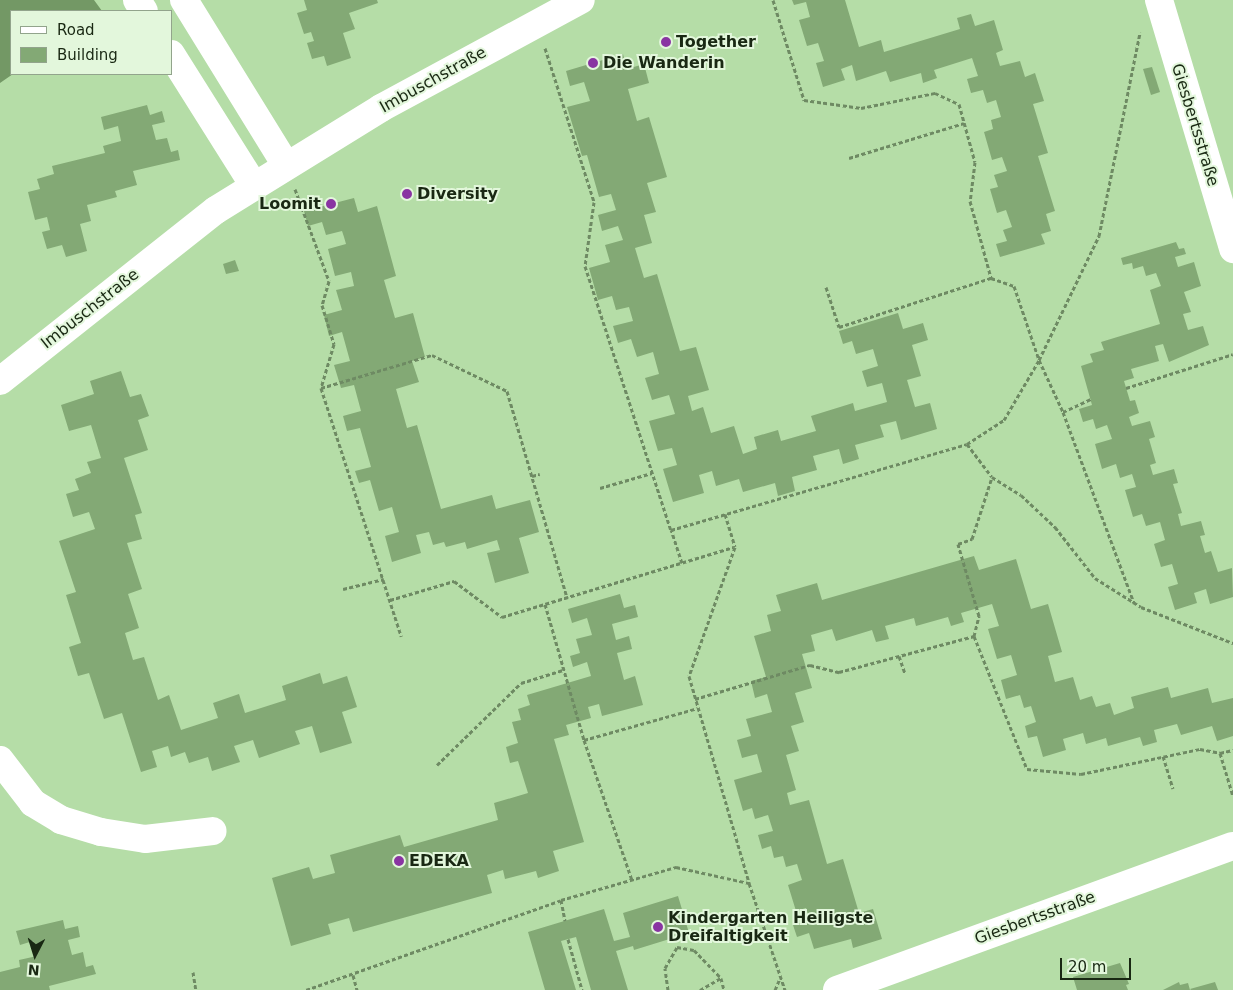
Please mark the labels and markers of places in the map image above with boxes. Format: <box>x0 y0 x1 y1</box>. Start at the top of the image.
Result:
place label: Together <box>676 32 756 52</box>
marker: Together <box>660 36 672 48</box>
place label: Die Wanderin <box>603 53 725 73</box>
marker: Die Wanderin <box>587 57 599 69</box>
place label: Diversity <box>417 184 498 204</box>
marker: Diversity <box>401 188 413 200</box>
place label: Loomit <box>259 194 321 214</box>
marker: Loomit <box>325 198 337 210</box>
place label: EDEKA <box>409 851 469 871</box>
marker: EDEKA <box>393 855 405 867</box>
place label: Kindergarten Heiligste Dreifaltigkeit <box>668 908 873 946</box>
marker: Kindergarten Heiligste Dreifaltigkeit <box>652 921 664 933</box>

